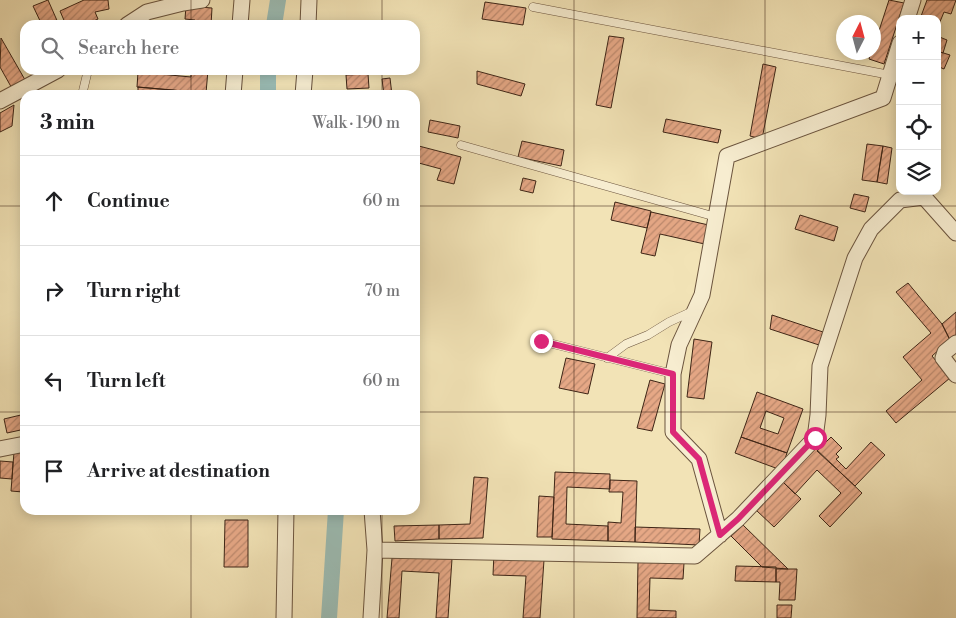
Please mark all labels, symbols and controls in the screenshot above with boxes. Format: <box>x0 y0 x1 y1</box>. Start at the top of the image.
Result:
north arrow <box>836 15 881 60</box>
map controls <box>896 15 941 195</box>
button: + <box>896 15 941 60</box>
search box <box>20 20 420 75</box>
icon: search <box>38 34 66 62</box>
text: Search here <box>78 36 179 60</box>
button: − <box>896 60 941 105</box>
button: locate <box>896 105 941 150</box>
text: 3 min <box>40 110 95 136</box>
text: Walk · 190 m <box>312 113 400 133</box>
button: layers <box>896 150 941 195</box>
icon: ahead <box>40 187 68 215</box>
text: Continue <box>87 189 170 213</box>
text: 60 m <box>362 191 400 211</box>
icon: right <box>40 277 68 305</box>
text: Turn right <box>87 279 180 303</box>
text: 70 m <box>364 281 400 301</box>
route end <box>530 330 553 353</box>
icon: left <box>40 367 68 395</box>
text: Turn left <box>87 369 166 393</box>
text: 60 m <box>362 371 400 391</box>
route start <box>804 427 827 450</box>
icon: arrive <box>40 457 68 485</box>
text: Arrive at destination <box>87 459 270 483</box>

